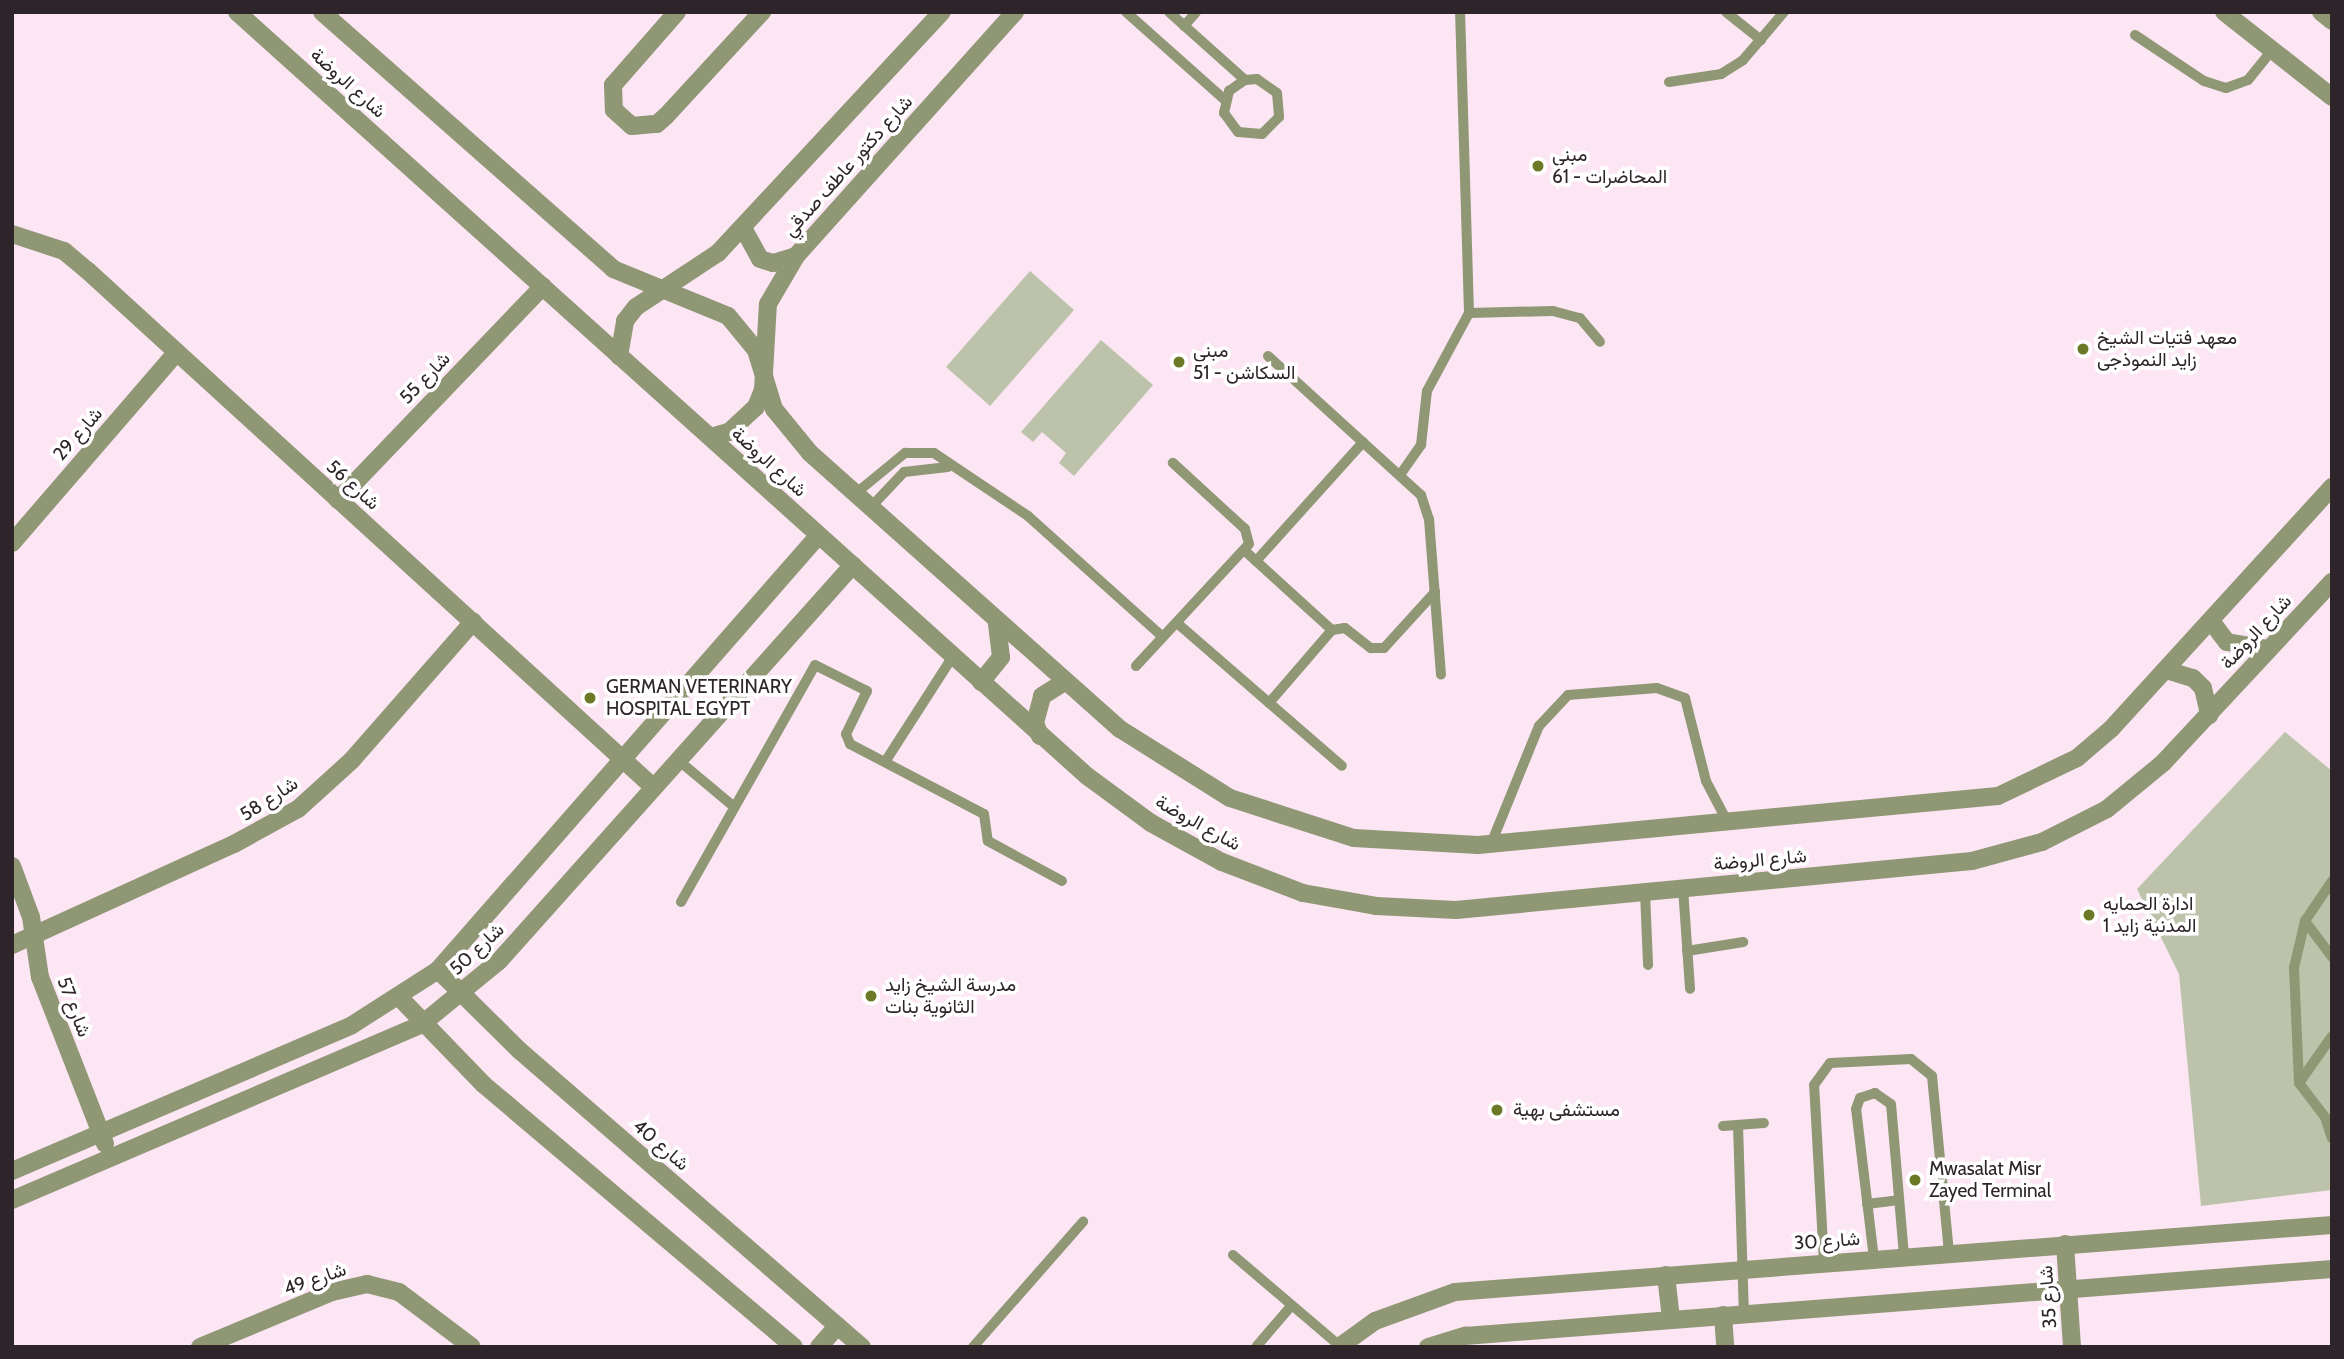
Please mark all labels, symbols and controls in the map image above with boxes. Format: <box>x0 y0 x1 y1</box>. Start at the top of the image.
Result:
street label: شارع الروضة <box>306 43 390 123</box>
street label: شارع دكتور عاطف صدقي <box>779 91 917 241</box>
place label: مبنى المحاضرات - 61 <box>1552 144 1667 188</box>
marker: مبنى المحاضرات - 61 <box>1530 158 1546 174</box>
place label: معهد فتيات الشيخ زايد النموذجى <box>2097 327 2237 371</box>
place label: مبنى السكاشن - 51 <box>1193 340 1295 384</box>
marker: معهد فتيات الشيخ زايد النموذجى <box>2075 341 2091 357</box>
street label: شارع 55 <box>395 347 455 409</box>
marker: مبنى السكاشن - 51 <box>1171 354 1187 370</box>
street label: شارع 29 <box>49 403 107 465</box>
street label: شارع الروضة <box>727 422 811 502</box>
street label: شارع 56 <box>322 455 384 515</box>
street label: شارع الروضة <box>2216 590 2296 674</box>
place label: GERMAN VETERINARY HOSPITAL EGYPT <box>606 676 792 720</box>
marker: GERMAN VETERINARY HOSPITAL EGYPT <box>580 688 600 708</box>
street label: شارع 58 <box>236 772 302 826</box>
street label: شارع الروضة <box>1152 790 1244 856</box>
street label: شارع الروضة <box>1712 845 1808 875</box>
place label: ادارة الحمايه المدنية زايد 1 <box>2103 893 2196 937</box>
marker: ادارة الحمايه المدنية زايد 1 <box>2081 907 2097 923</box>
street label: شارع 50 <box>445 918 509 980</box>
street label: شارع 57 <box>52 974 96 1040</box>
place label: مدرسة الشيخ زايد الثانوية بنات <box>885 974 1016 1018</box>
marker: مدرسة الشيخ زايد الثانوية بنات <box>863 988 879 1004</box>
place label: مستشفى بهية <box>1513 1099 1620 1121</box>
marker: مستشفى بهية <box>1487 1100 1507 1120</box>
street label: شارع 40 <box>628 1115 694 1175</box>
place label: Mwasalat Misr Zayed Terminal <box>1929 1158 2051 1202</box>
marker: Mwasalat Misr Zayed Terminal <box>1907 1172 1923 1188</box>
street label: شارع 30 <box>1793 1227 1861 1255</box>
street label: شارع 49 <box>281 1258 349 1300</box>
street label: شارع 35 <box>2034 1265 2062 1329</box>

